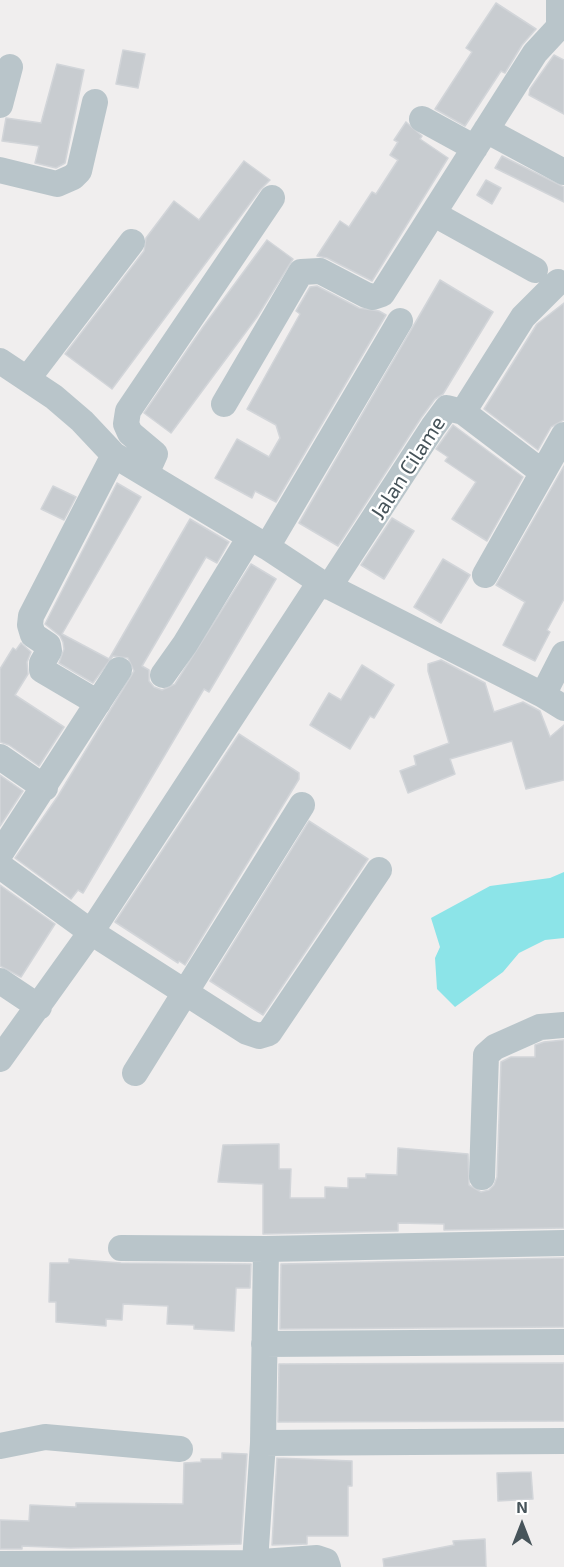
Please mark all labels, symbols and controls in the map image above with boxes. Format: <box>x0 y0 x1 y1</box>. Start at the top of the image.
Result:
street label: Jalan Cilame <box>365 412 451 524</box>
north arrow <box>492 1495 552 1555</box>
text: N <box>516 1497 528 1516</box>

